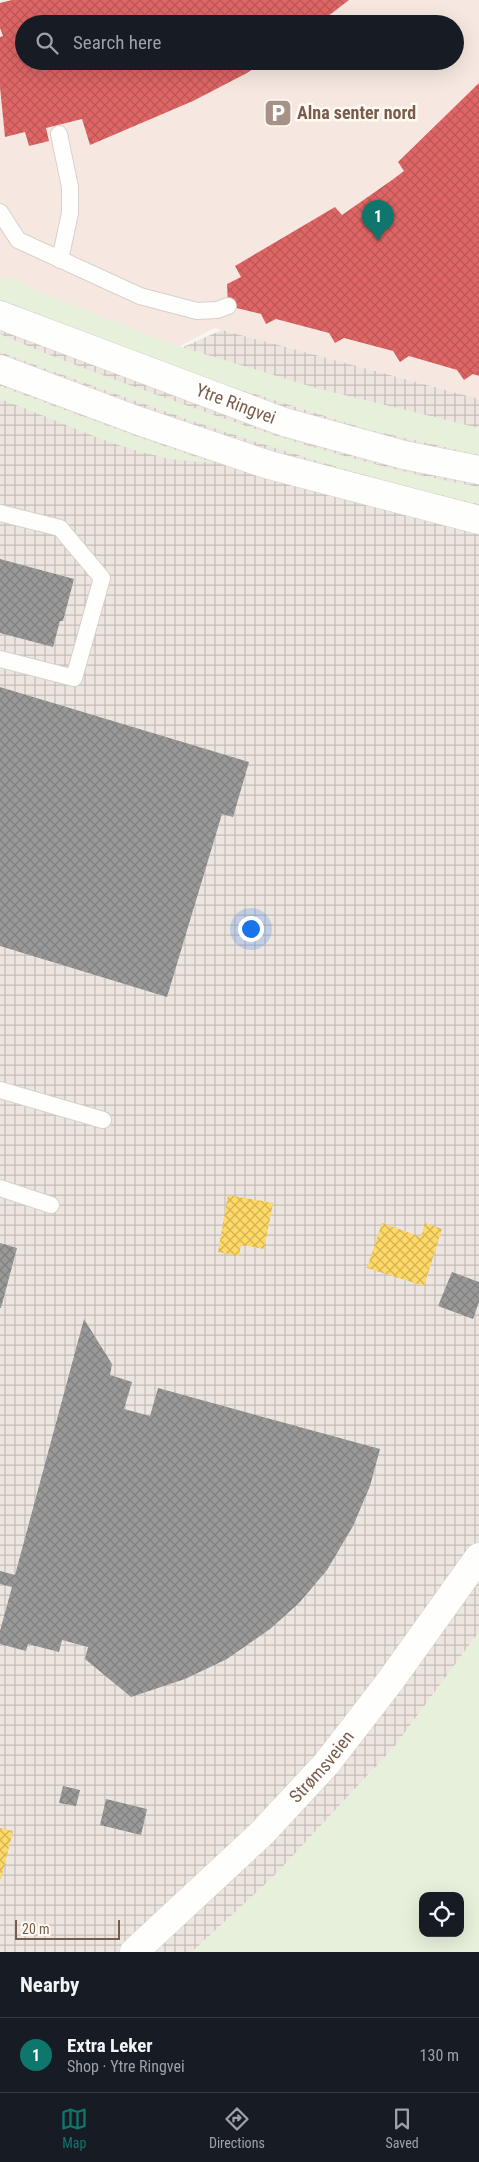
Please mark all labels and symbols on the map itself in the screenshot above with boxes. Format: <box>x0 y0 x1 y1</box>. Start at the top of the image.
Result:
parking icon: Alna senter nord <box>263 98 293 128</box>
place label: Alna senter nord <box>297 102 416 123</box>
pin: 1 <box>362 200 394 241</box>
street label: Ytre Ringvei <box>193 379 279 428</box>
your location <box>238 916 264 942</box>
street label: Strømsveien <box>285 1726 358 1807</box>
scale bar <box>15 1917 120 1940</box>

